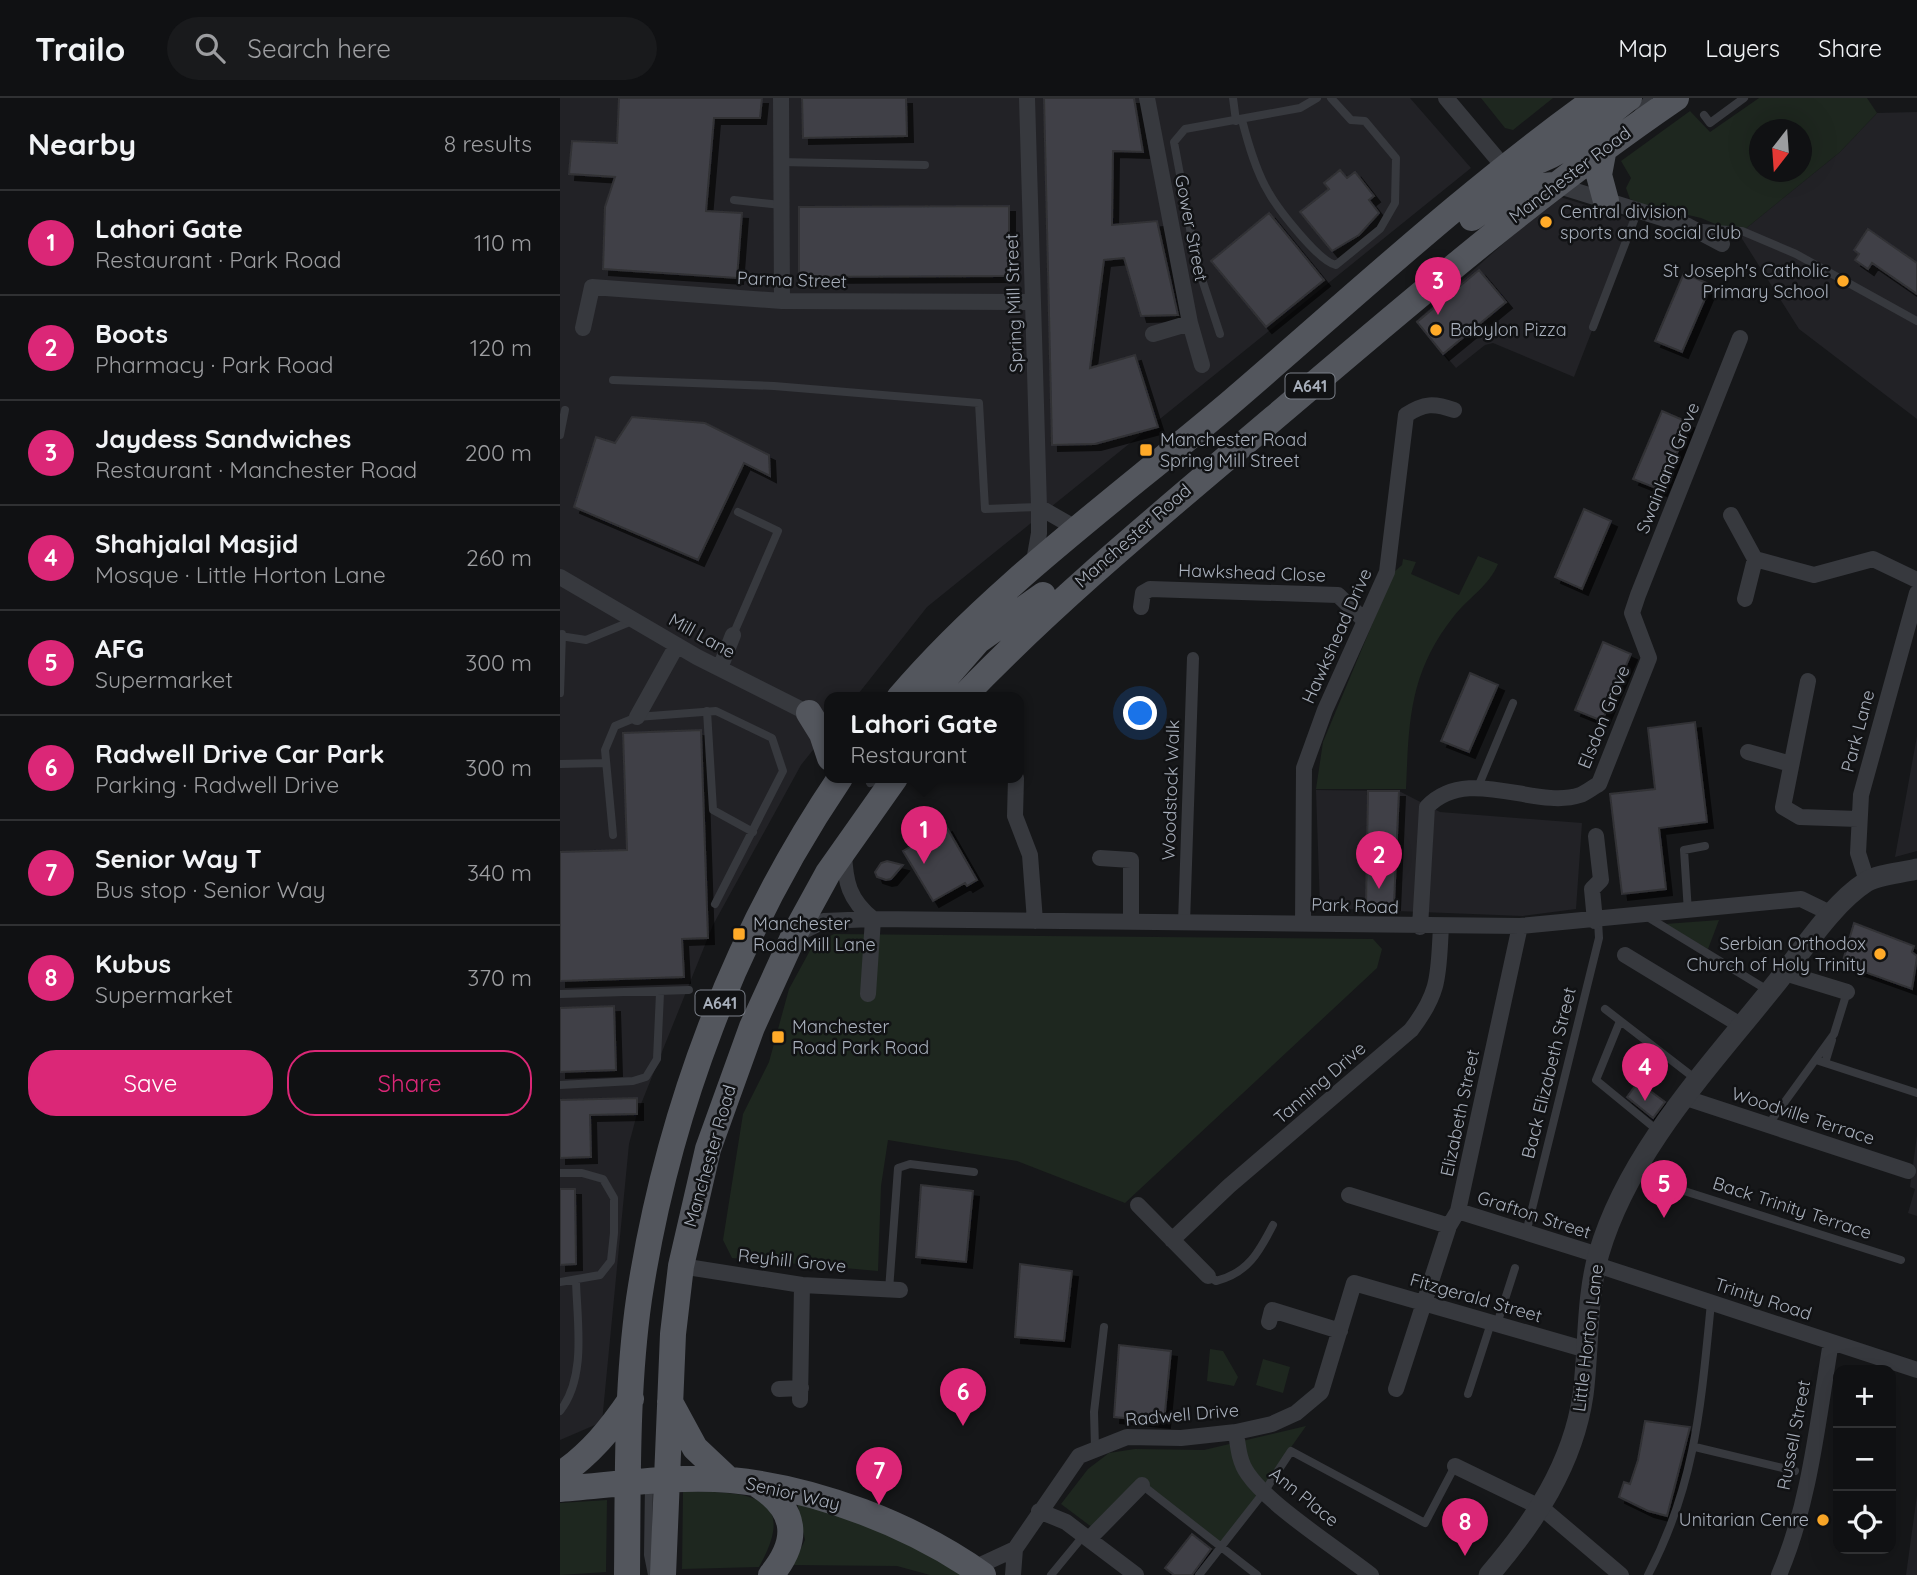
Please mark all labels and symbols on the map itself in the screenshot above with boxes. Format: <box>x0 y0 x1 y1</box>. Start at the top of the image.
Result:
north arrow <box>1749 119 1812 182</box>
street label: Manchester Road <box>1504 121 1635 228</box>
street label: Gower Street <box>1170 173 1213 283</box>
place label: Central division sports and social club <box>1560 200 1741 244</box>
marker: Central division sports and social club <box>1538 214 1554 230</box>
street label: Spring Mill Street <box>1000 233 1027 373</box>
pin: 3 <box>1415 257 1461 315</box>
place label: St Joseph's Catholic Primary School <box>1663 259 1829 303</box>
street label: Parma Street <box>737 266 847 293</box>
marker: St Joseph's Catholic Primary School <box>1835 273 1851 289</box>
place label: Babylon Pizza <box>1450 318 1567 341</box>
marker: Babylon Pizza <box>1428 322 1444 338</box>
road number: A641 <box>1286 374 1334 398</box>
street label: Swainland Grove <box>1631 399 1704 537</box>
place label: Manchester Road Spring Mill Street <box>1160 428 1307 472</box>
marker: Manchester Road Spring Mill Street <box>1138 442 1154 458</box>
street label: Manchester Road <box>1070 479 1196 593</box>
street label: Hawkshead Close <box>1178 558 1326 587</box>
street label: Hawkshead Drive <box>1296 565 1377 707</box>
street label: Mill Lane <box>665 608 740 663</box>
street label: Elsdon Grove <box>1572 662 1635 772</box>
street label: Park Lane <box>1836 687 1880 774</box>
your location <box>1123 696 1157 730</box>
street label: Woodstock Walk <box>1157 719 1184 861</box>
pin: 1 <box>901 806 947 864</box>
pin: 2 <box>1356 831 1402 889</box>
street label: Park Road <box>1311 892 1399 919</box>
place label: Manchester Road Mill Lane <box>753 912 876 956</box>
marker: Manchester Road Mill Lane <box>731 926 747 942</box>
place label: Serbian Orthodox Church of Holy Trinity <box>1687 932 1866 976</box>
marker: Serbian Orthodox Church of Holy Trinity <box>1872 946 1888 962</box>
street label: Back Elizabeth Street <box>1516 985 1581 1161</box>
road number: A641 <box>696 990 744 1015</box>
place label: Manchester Road Park Road <box>792 1015 929 1059</box>
marker: Manchester Road Park Road <box>770 1029 786 1045</box>
street label: Tanning Drive <box>1269 1036 1370 1129</box>
pin: 4 <box>1622 1043 1668 1101</box>
street label: Elizabeth Street <box>1435 1047 1484 1179</box>
street label: Manchester Road <box>678 1082 741 1230</box>
street label: Woodville Terrace <box>1729 1082 1878 1150</box>
pin: 5 <box>1641 1160 1687 1218</box>
street label: Back Trinity Terrace <box>1710 1171 1874 1244</box>
street label: Grafton Street <box>1474 1185 1594 1244</box>
street label: Reyhill Grove <box>737 1243 847 1278</box>
street label: Little Horton Lane <box>1567 1263 1608 1413</box>
street label: Fitzgerald Street <box>1407 1268 1545 1327</box>
street label: Trinity Road <box>1712 1272 1815 1325</box>
pin: 6 <box>940 1368 986 1426</box>
street label: Russell Street <box>1772 1378 1815 1492</box>
street label: Radwell Drive <box>1124 1398 1240 1431</box>
pin: 7 <box>856 1447 902 1505</box>
street label: Ann Place <box>1265 1462 1344 1532</box>
street label: Senior Way <box>744 1472 842 1515</box>
pin: 8 <box>1442 1498 1488 1556</box>
place label: Unitarian Cenre <box>1679 1508 1809 1531</box>
marker: Unitarian Cenre <box>1815 1512 1831 1528</box>

